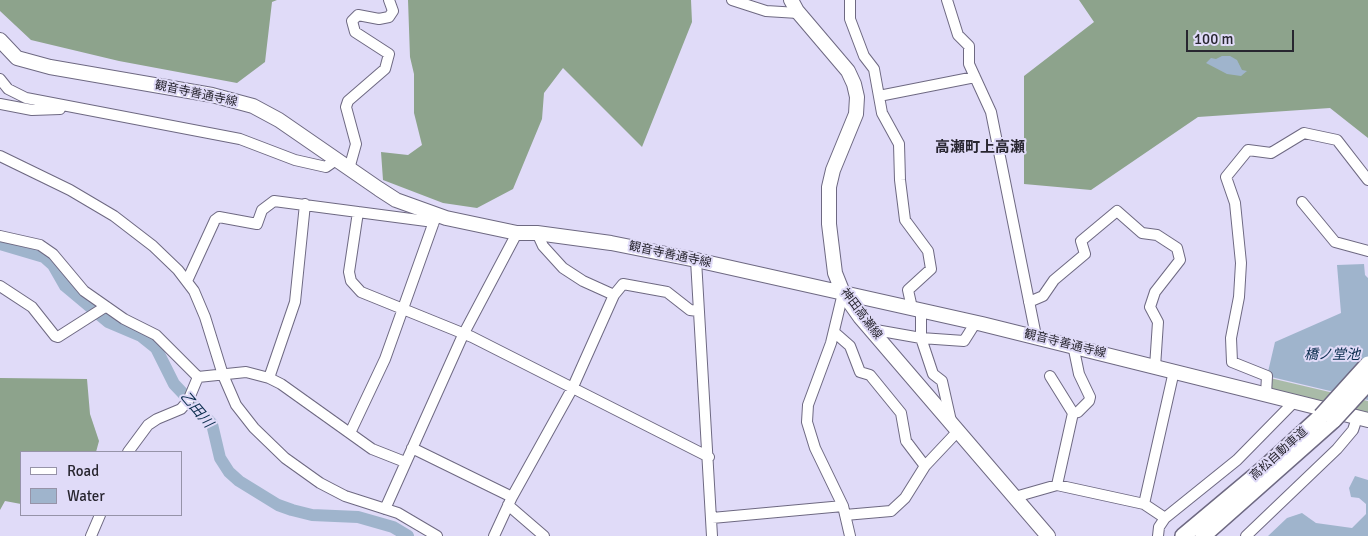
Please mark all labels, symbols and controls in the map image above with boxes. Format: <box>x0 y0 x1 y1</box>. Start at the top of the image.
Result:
scale bar <box>1188 20 1296 52</box>
text: 100 m <box>1194 30 1234 48</box>
street label: 観音寺善通寺線 <box>153 78 239 110</box>
district label: 高瀬町上高瀬 <box>935 139 1025 157</box>
street label: 観音寺善通寺線 <box>627 239 713 271</box>
street label: 神田高瀬線 <box>837 286 885 342</box>
street label: 観音寺善通寺線 <box>1023 327 1107 361</box>
water label: 橋ノ堂池 <box>1304 347 1360 363</box>
water label: 乙田川 <box>176 389 216 431</box>
street label: 高松自動車道 <box>1247 425 1311 483</box>
legend <box>20 451 182 516</box>
text: Road <box>67 462 99 480</box>
text: Water <box>67 487 105 505</box>

